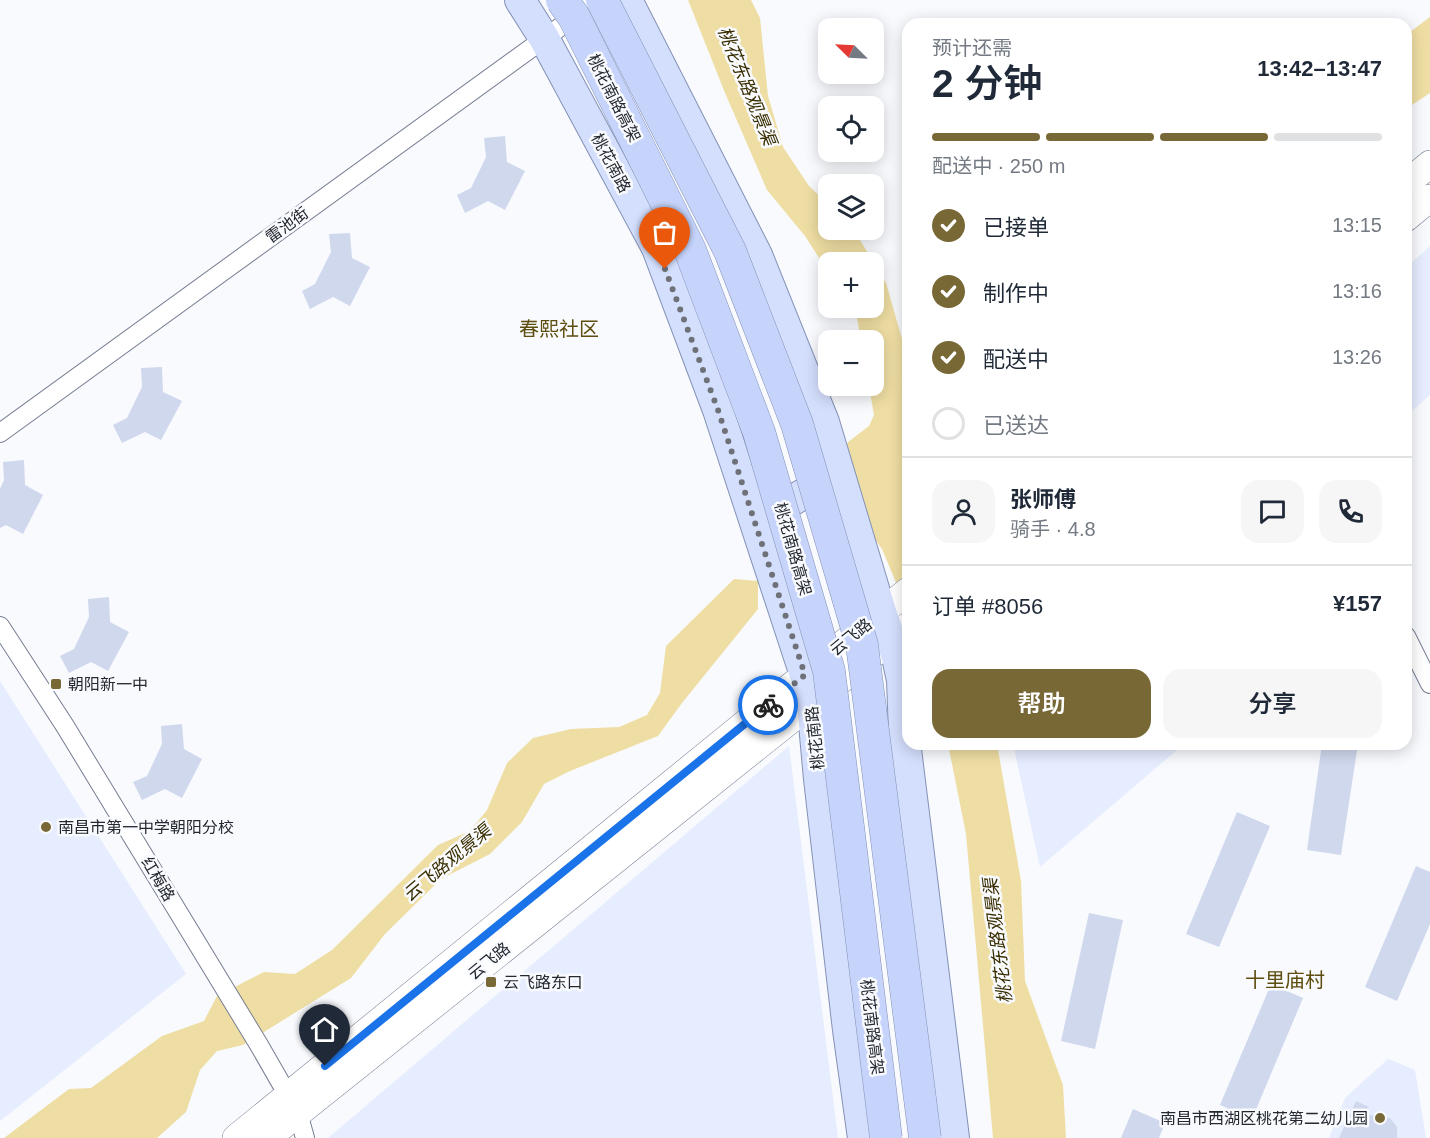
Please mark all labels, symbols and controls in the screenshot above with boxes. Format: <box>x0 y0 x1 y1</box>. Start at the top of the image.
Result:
north arrow <box>818 18 884 84</box>
map controls <box>818 18 884 396</box>
water label: 桃花东路观景渠 <box>714 24 781 151</box>
text: 预计还需 <box>932 37 1012 59</box>
street label: 桃花南路高架 <box>585 51 643 145</box>
text: 13:42–13:47 <box>1257 56 1382 81</box>
text: 2 分钟 <box>932 62 1043 105</box>
button: locate <box>818 96 884 162</box>
street label: 桃花南路 <box>588 131 634 195</box>
text: 配送中 · 250 m <box>932 155 1065 177</box>
button: layers <box>818 174 884 240</box>
street label: 雷池街 <box>263 204 311 246</box>
pin <box>639 207 690 269</box>
icon: check <box>932 209 965 242</box>
text: 13:15 <box>1332 214 1382 236</box>
text: 已接单 <box>983 215 1049 240</box>
icon: bag <box>648 216 681 249</box>
button: + <box>818 252 884 318</box>
icon: check <box>932 275 965 308</box>
text: 13:16 <box>1332 280 1382 302</box>
text: 制作中 <box>983 281 1049 306</box>
district label: 春熙社区 <box>519 318 599 340</box>
button: − <box>818 330 884 396</box>
icon: check <box>932 341 965 374</box>
text: 13:26 <box>1332 346 1382 368</box>
text: 配送中 <box>983 347 1049 372</box>
text: 已送达 <box>983 413 1049 438</box>
button: person <box>932 480 995 543</box>
button: chat <box>1241 480 1304 543</box>
button: phone <box>1319 480 1382 543</box>
text: 张师傅 <box>1010 487 1076 512</box>
street label: 桃花南路高架 <box>772 501 814 597</box>
text: 骑手 · 4.8 <box>1010 518 1096 540</box>
text: ¥157 <box>1333 591 1382 616</box>
text: 订单 #8056 <box>932 594 1043 619</box>
street label: 云飞路 <box>827 615 875 659</box>
button: 帮助 <box>932 669 1151 738</box>
button: 分享 <box>1163 669 1382 738</box>
courier <box>738 675 798 735</box>
place label: 朝阳新一中 <box>68 676 148 693</box>
marker: 朝阳新一中 <box>49 677 63 691</box>
icon: bike <box>752 689 785 722</box>
street label: 桃花南路 <box>803 705 827 771</box>
place label: 南昌市第一中学朝阳分校 <box>58 819 234 836</box>
water label: 云飞路观景渠 <box>399 819 497 905</box>
marker: 南昌市第一中学朝阳分校 <box>39 820 53 834</box>
street label: 红梅路 <box>138 854 178 904</box>
water label: 桃花东路观景渠 <box>980 874 1016 1005</box>
street label: 云飞路 <box>465 939 513 983</box>
district label: 十里庙村 <box>1245 969 1325 991</box>
place label: 云飞路东口 <box>503 974 583 991</box>
marker: 云飞路东口 <box>484 975 498 989</box>
street label: 桃花南路高架 <box>858 978 886 1076</box>
pin <box>299 1004 350 1066</box>
icon: home <box>308 1013 341 1046</box>
place label: 南昌市西湖区桃花第二幼儿园 <box>1160 1110 1368 1127</box>
marker: 南昌市西湖区桃花第二幼儿园 <box>1373 1111 1387 1125</box>

